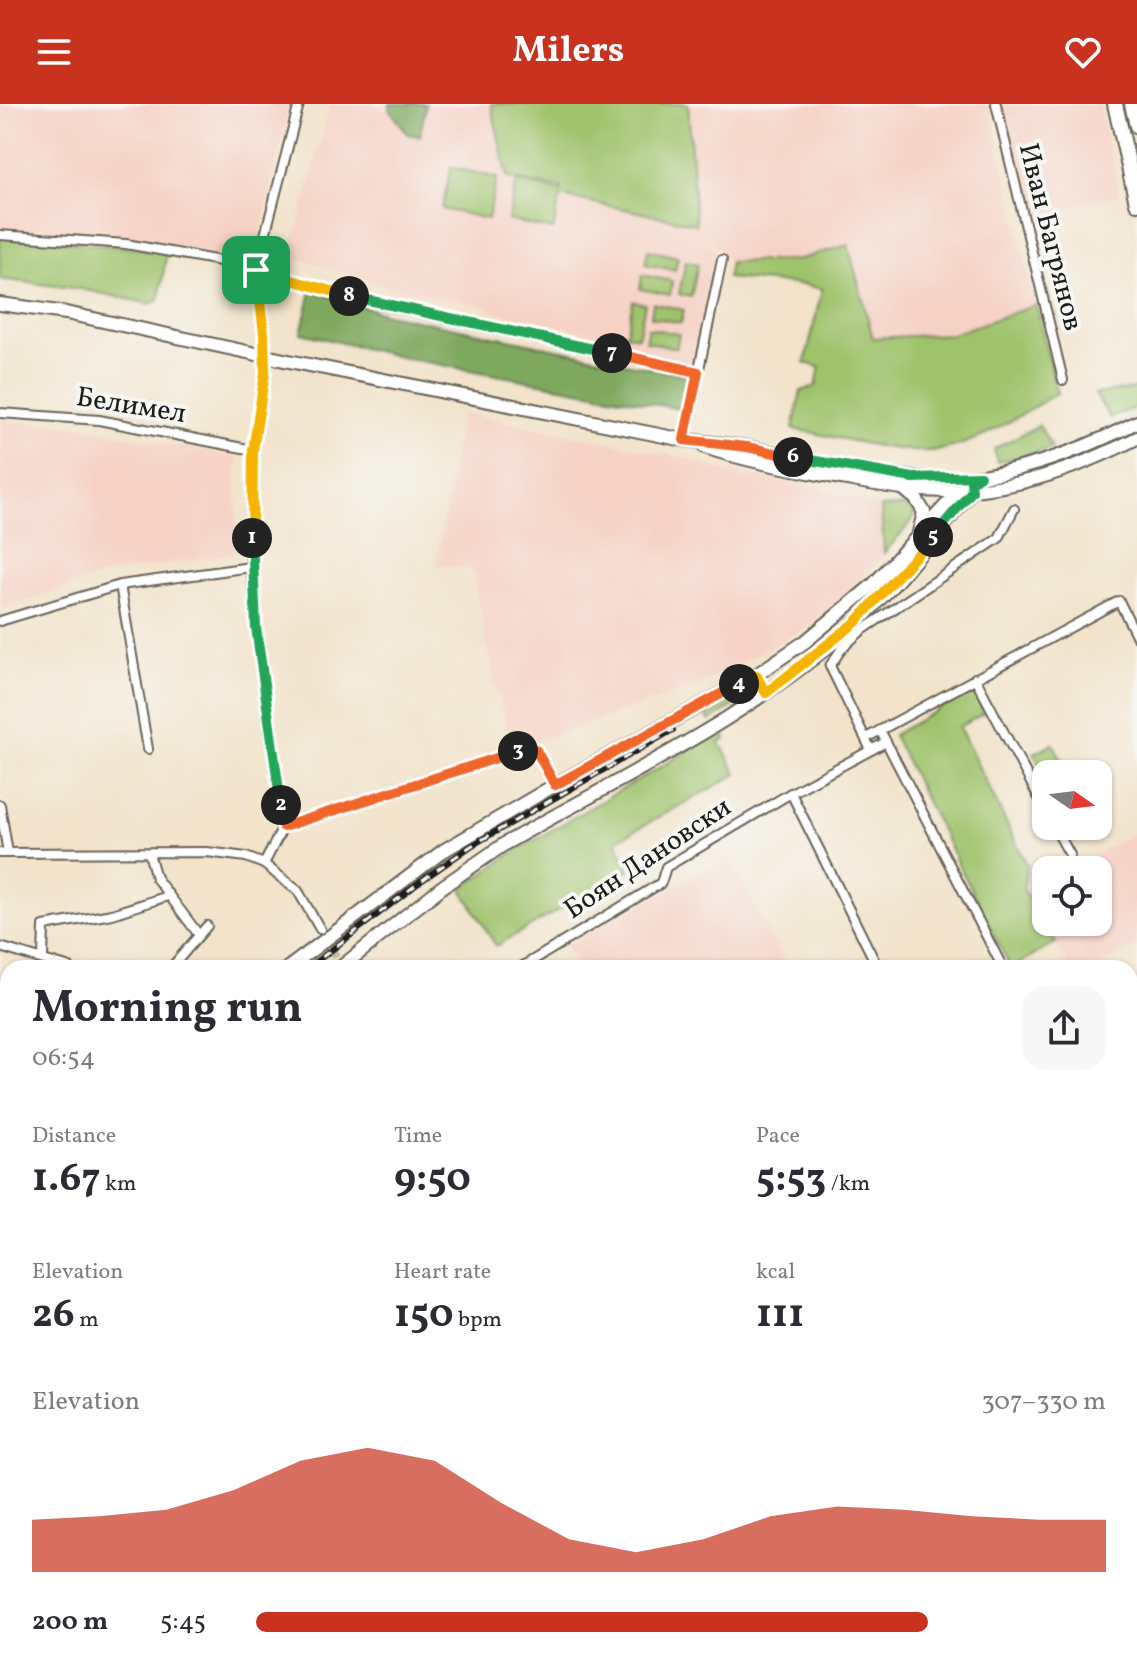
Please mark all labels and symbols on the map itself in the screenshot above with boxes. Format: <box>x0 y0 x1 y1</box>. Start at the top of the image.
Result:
street label: Иван Багрянов <box>1008 139 1092 335</box>
pin <box>222 236 290 304</box>
pin: 8 <box>329 276 369 316</box>
pin: 7 <box>592 333 632 373</box>
street label: Белимел <box>73 378 189 434</box>
pin: 6 <box>773 437 813 477</box>
pin: 5 <box>913 517 953 557</box>
pin: 1 <box>232 518 272 558</box>
pin: 4 <box>719 664 759 704</box>
pin: 3 <box>498 731 538 771</box>
north arrow <box>1032 760 1112 840</box>
pin: 2 <box>261 785 301 825</box>
street label: Боян Дановски <box>557 789 739 929</box>

